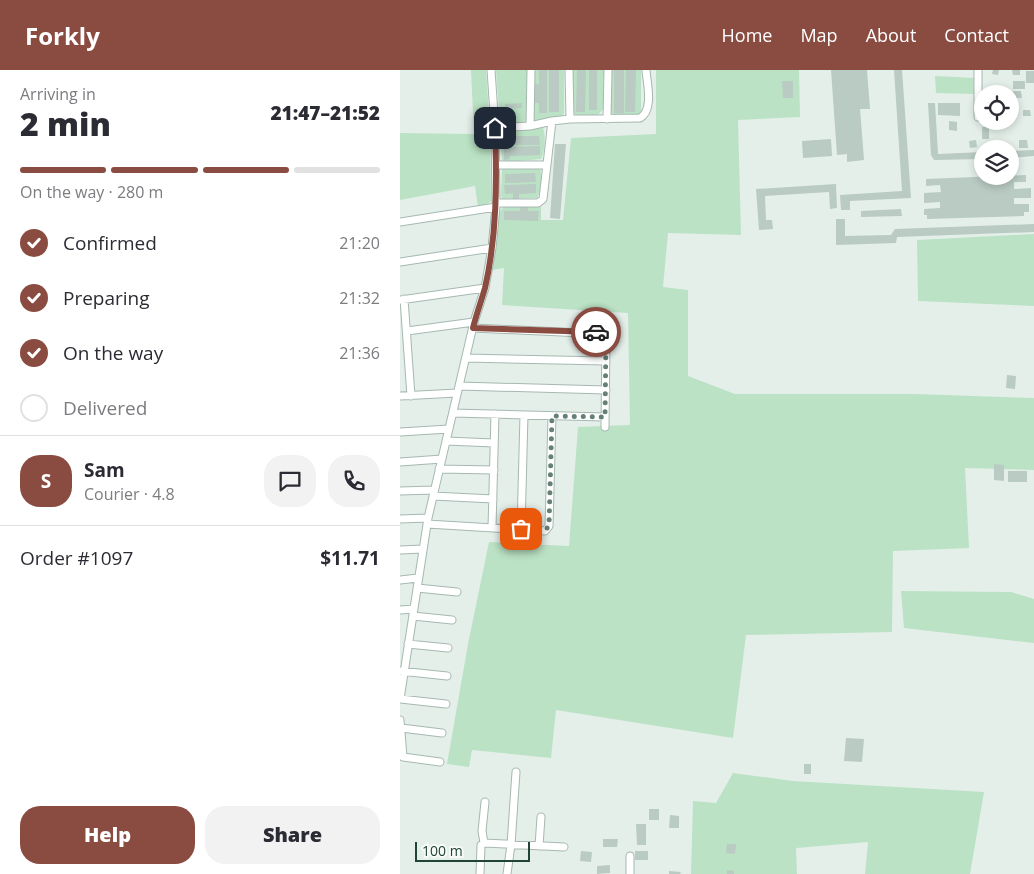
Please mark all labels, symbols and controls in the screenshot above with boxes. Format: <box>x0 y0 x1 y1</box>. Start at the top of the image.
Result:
text: Forkly <box>25 19 100 52</box>
text: Home <box>722 23 772 47</box>
text: Map <box>800 23 838 47</box>
text: About <box>866 23 916 47</box>
text: Contact <box>944 23 1009 47</box>
text: Arriving in <box>20 83 96 105</box>
map controls <box>974 85 1019 185</box>
button: locate <box>974 85 1019 130</box>
text: 21:47–21:52 <box>270 100 380 126</box>
text: 2 min <box>20 102 111 145</box>
pin <box>474 107 516 149</box>
icon: home <box>481 114 509 142</box>
button: layers <box>974 140 1019 185</box>
text: On the way · 280 m <box>20 181 163 203</box>
icon: check <box>20 229 48 257</box>
text: Confirmed <box>63 230 157 256</box>
text: 21:20 <box>339 232 380 254</box>
icon: check <box>20 284 48 312</box>
text: Preparing <box>63 285 150 311</box>
text: 21:32 <box>339 287 380 309</box>
courier <box>571 307 621 357</box>
icon: car <box>582 318 610 346</box>
icon: check <box>20 339 48 367</box>
text: On the way <box>63 340 163 366</box>
text: 21:36 <box>339 342 380 364</box>
text: Delivered <box>63 395 147 421</box>
button: chat <box>264 455 316 507</box>
button: phone <box>328 455 380 507</box>
text: Sam <box>84 457 125 483</box>
text: S <box>41 468 51 494</box>
text: Courier · 4.8 <box>84 483 175 505</box>
pin <box>500 508 542 550</box>
icon: bag <box>507 515 535 543</box>
text: Order #1097 <box>20 545 133 571</box>
text: $11.71 <box>320 545 380 571</box>
button: Help <box>20 806 195 864</box>
button: Share <box>205 806 380 864</box>
scale bar <box>415 839 530 862</box>
text: 100 m <box>422 841 463 860</box>

